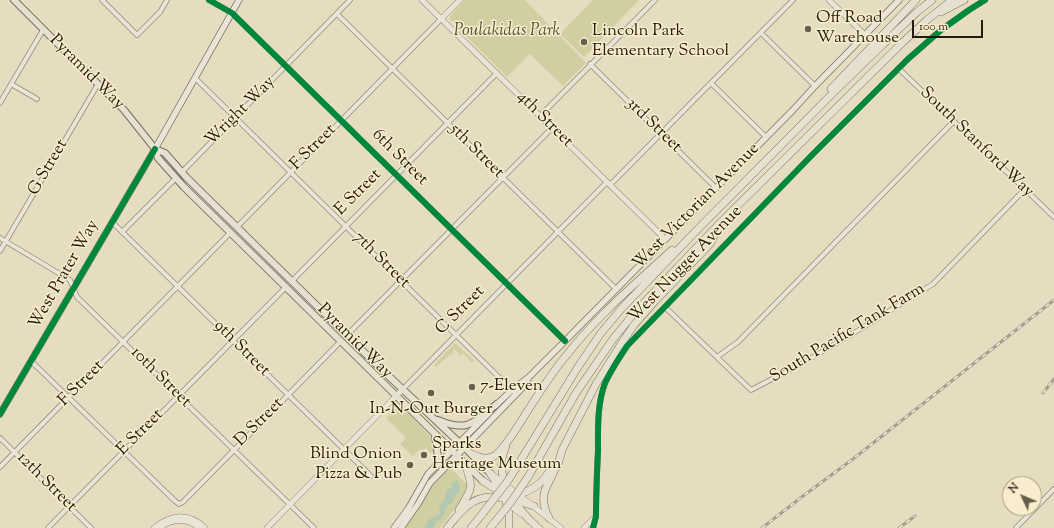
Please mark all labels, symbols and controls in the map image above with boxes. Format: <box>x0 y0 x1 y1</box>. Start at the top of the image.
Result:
place label: Off Road Warehouse <box>816 9 899 49</box>
scale bar <box>914 12 985 38</box>
text: 100 m <box>919 18 948 36</box>
park label: Poulakidas Park <box>454 22 560 42</box>
place label: Lincoln Park Elementary School <box>592 22 729 62</box>
marker: Off Road Warehouse <box>803 24 813 34</box>
street label: Pyramid Way <box>44 31 128 115</box>
marker: Lincoln Park Elementary School <box>579 37 589 47</box>
street label: Wright Way <box>202 73 280 151</box>
street label: South Stanford Way <box>915 83 1037 203</box>
street label: 4th Street <box>511 87 577 153</box>
street label: 3rd Street <box>621 94 685 158</box>
street label: 5th Street <box>444 120 508 184</box>
street label: F Street <box>287 121 341 175</box>
street label: 6th Street <box>366 125 432 191</box>
street label: G Street <box>25 136 73 200</box>
street label: West Victorian Avenue <box>629 139 765 275</box>
street label: E Street <box>331 165 387 221</box>
street label: West Nugget Avenue <box>625 202 747 328</box>
street label: West Prater Way <box>26 217 104 333</box>
street label: 7th Street <box>348 228 414 294</box>
street label: South Pacific Tank Farm <box>767 280 929 388</box>
street label: C Street <box>432 282 490 340</box>
street label: Pyramid Way <box>312 300 396 384</box>
street label: 9th Street <box>209 317 273 381</box>
street label: 10th Street <box>125 343 195 413</box>
street label: F Street <box>55 357 109 411</box>
place label: 7-Eleven <box>480 377 543 397</box>
marker: 7-Eleven <box>467 382 477 392</box>
marker: In-N-Out Burger <box>426 388 436 398</box>
street label: D Street <box>231 394 289 452</box>
place label: In-N-Out Burger <box>369 400 493 420</box>
street label: E Street <box>113 405 169 461</box>
place label: Sparks Heritage Museum <box>432 435 561 475</box>
place label: Blind Onion Pizza & Pub <box>310 445 402 485</box>
street label: 12th Street <box>12 449 80 517</box>
marker: Sparks Heritage Museum <box>419 450 429 460</box>
marker: Blind Onion Pizza & Pub <box>405 460 415 470</box>
north arrow <box>1002 476 1042 516</box>
text: N <box>1005 480 1023 497</box>

